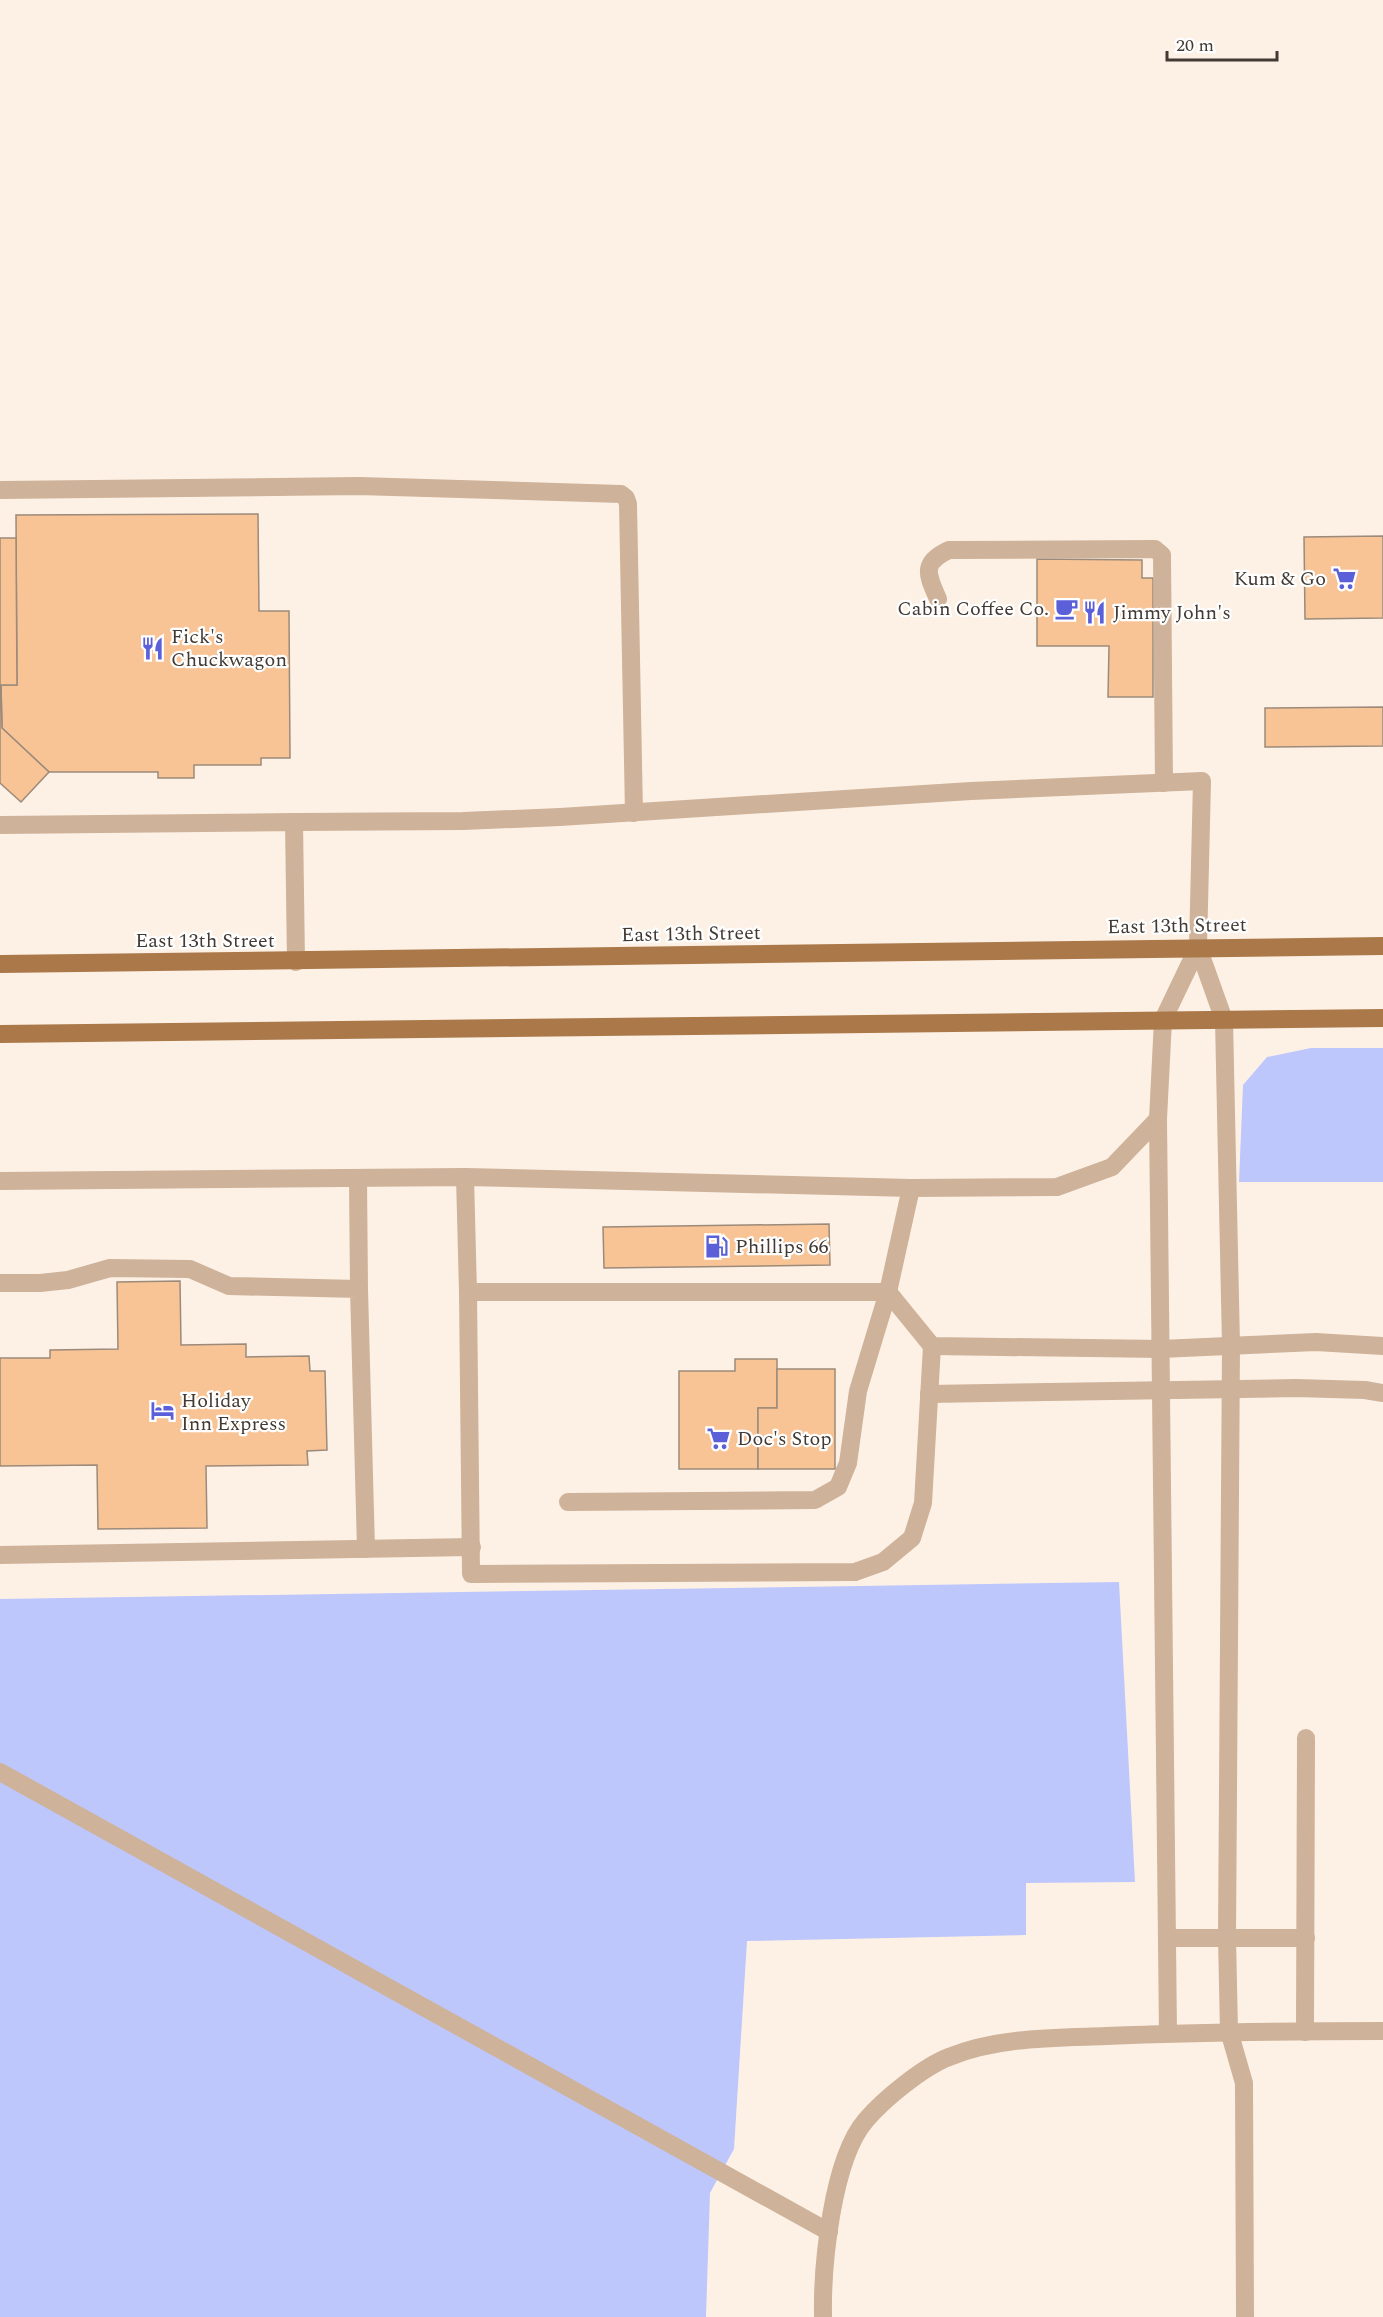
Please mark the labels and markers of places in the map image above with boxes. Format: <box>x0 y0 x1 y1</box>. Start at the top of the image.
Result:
place label: Kum & Go <box>1234 564 1326 594</box>
supermarket icon: Kum & Go <box>1331 565 1357 591</box>
place label: Cabin Coffee Co. <box>897 594 1049 624</box>
cafe icon: Cabin Coffee Co. <box>1054 595 1080 621</box>
place label: Jimmy John's <box>1113 598 1231 628</box>
restaurant icon: Jimmy John's <box>1082 599 1108 625</box>
place label: Fick's Chuckwagon <box>171 622 287 675</box>
restaurant icon: Fick's Chuckwagon <box>140 635 166 661</box>
place label: Phillips 66 <box>735 1232 829 1262</box>
fuel station icon: Phillips 66 <box>704 1233 730 1259</box>
place label: Holiday Inn Express <box>181 1386 286 1439</box>
hotel icon: Holiday Inn Express <box>150 1398 176 1424</box>
place label: Doc's Stop <box>737 1424 832 1454</box>
supermarket icon: Doc's Stop <box>706 1425 732 1451</box>

